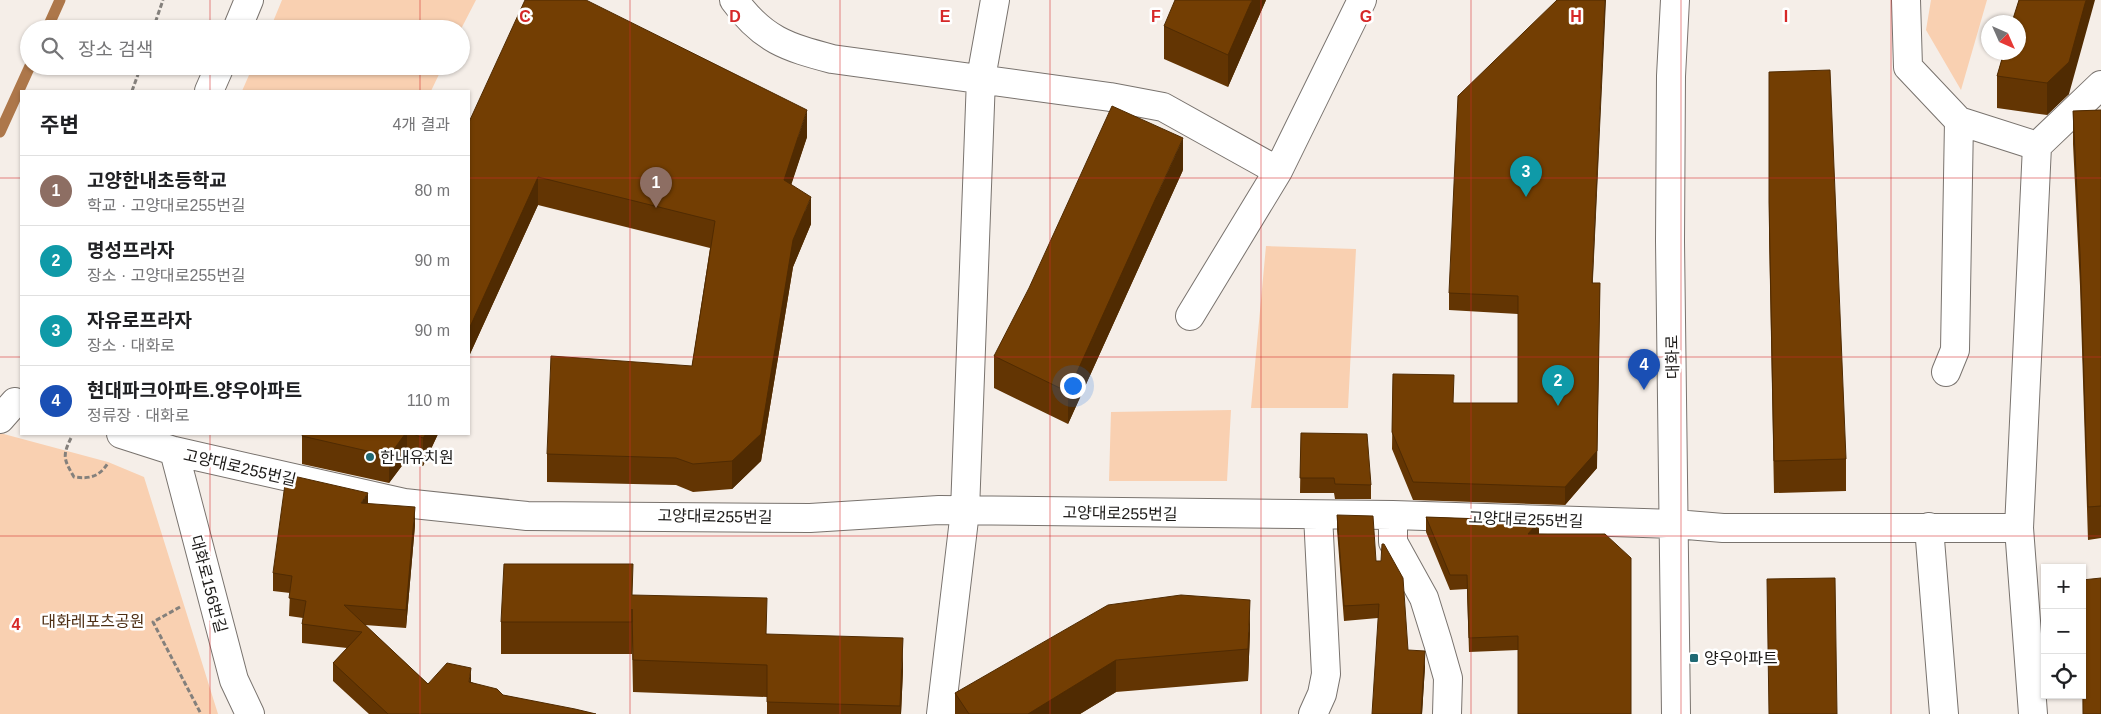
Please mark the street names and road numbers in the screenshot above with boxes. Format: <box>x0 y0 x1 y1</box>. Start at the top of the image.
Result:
street label: 대화로 <box>1664 334 1681 379</box>
street label: 고양대로255번길 <box>182 446 298 489</box>
street label: 고양대로255번길 <box>1062 504 1178 523</box>
street label: 고양대로255번길 <box>657 507 773 526</box>
street label: 고양대로255번길 <box>1468 509 1584 530</box>
street label: 대화로156번길 <box>187 533 230 635</box>

